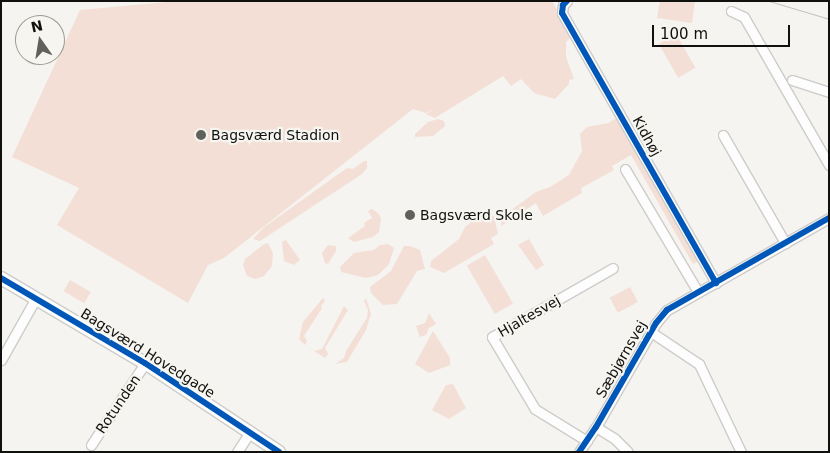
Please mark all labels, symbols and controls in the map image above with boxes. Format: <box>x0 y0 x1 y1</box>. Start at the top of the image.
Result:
north arrow <box>15 15 65 65</box>
scale bar <box>655 15 792 47</box>
text: N <box>29 17 44 35</box>
text: 100 m <box>660 25 708 43</box>
street label: Kidhøj <box>629 113 665 159</box>
place label: Bagsværd Stadion <box>211 127 339 143</box>
marker: Bagsværd Stadion <box>195 129 207 141</box>
place label: Bagsværd Skole <box>420 207 533 223</box>
marker: Bagsværd Skole <box>404 209 416 221</box>
street label: Hjaltesvej <box>495 291 563 341</box>
street label: Bagsværd Hovedgade <box>78 305 218 401</box>
street label: Sæbjørnsvej <box>592 317 650 401</box>
street label: Rotunden <box>92 371 144 437</box>

